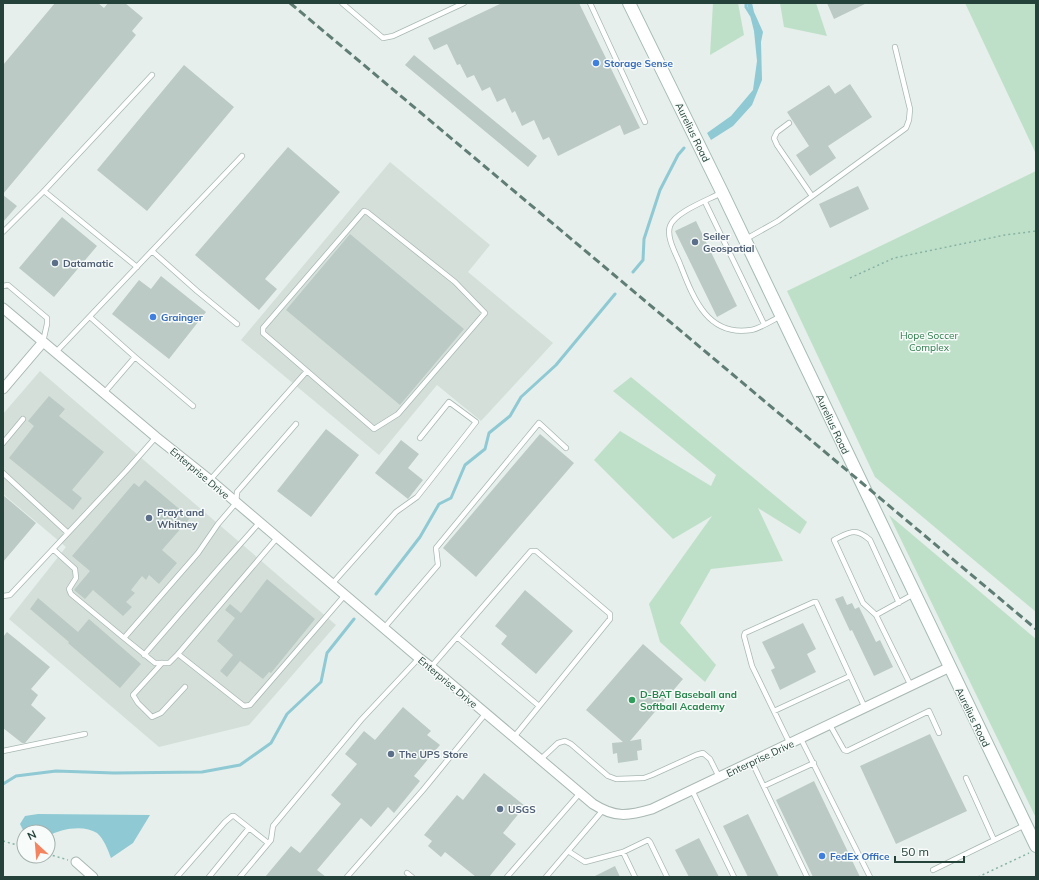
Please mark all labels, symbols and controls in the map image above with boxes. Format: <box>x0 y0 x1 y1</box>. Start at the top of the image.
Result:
place label: Storage Sense <box>604 57 674 70</box>
marker: Storage Sense <box>591 58 601 68</box>
street label: Aurelius Road <box>673 100 713 164</box>
place label: Seiler Geospatial <box>703 230 754 255</box>
marker: Seiler Geospatial <box>690 237 700 247</box>
place label: Datamatic <box>63 257 113 270</box>
marker: Datamatic <box>50 258 60 268</box>
place label: Grainger <box>161 311 203 324</box>
marker: Grainger <box>148 312 158 322</box>
park label: Hope Soccer Complex <box>900 329 958 354</box>
street label: Aurelius Road <box>813 392 852 456</box>
street label: Enterprise Drive <box>167 445 232 502</box>
place label: Prayt and Whitney <box>157 506 204 531</box>
marker: Prayt and Whitney <box>144 513 154 523</box>
street label: Enterprise Drive <box>415 654 480 711</box>
street label: Aurelius Road <box>953 685 993 749</box>
place label: D-BAT Baseball and Softball Academy <box>640 688 737 713</box>
marker: D-BAT Baseball and Softball Academy <box>627 695 637 705</box>
street label: Enterprise Drive <box>724 737 796 780</box>
place label: The UPS Store <box>399 748 469 761</box>
marker: The UPS Store <box>386 749 396 759</box>
place label: USGS <box>508 803 536 816</box>
marker: USGS <box>495 804 505 814</box>
north arrow <box>16 824 56 864</box>
text: N <box>25 827 38 843</box>
scale bar <box>895 838 964 864</box>
text: 50 m <box>901 844 929 859</box>
place label: FedEx Office <box>830 850 890 863</box>
marker: FedEx Office <box>817 851 827 861</box>

